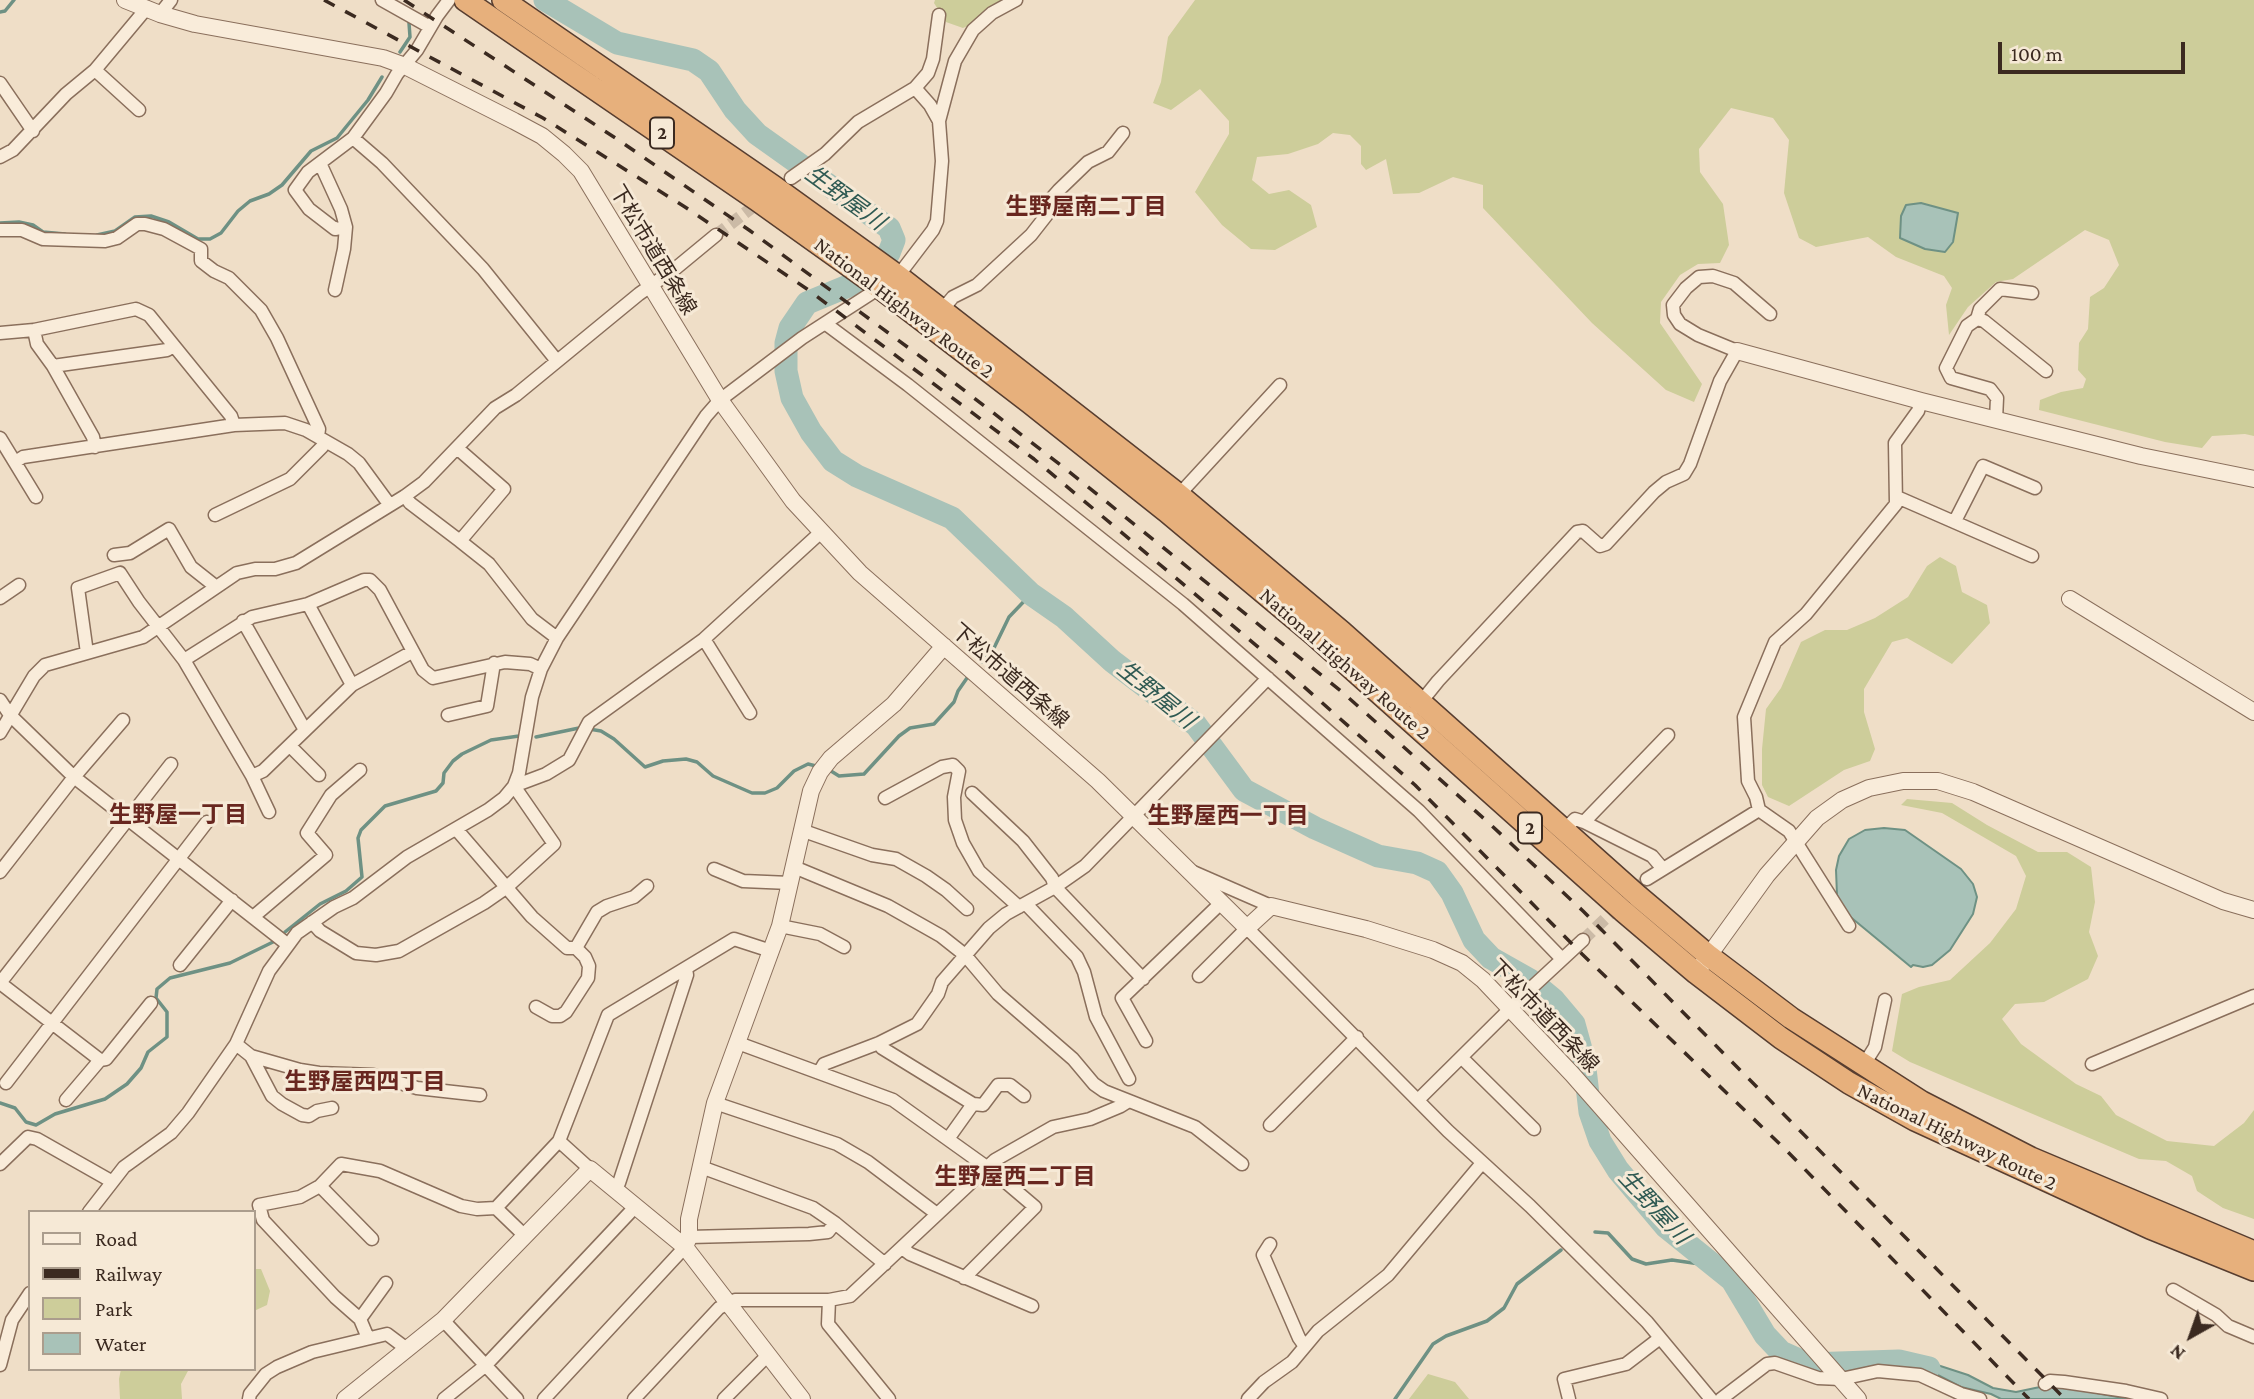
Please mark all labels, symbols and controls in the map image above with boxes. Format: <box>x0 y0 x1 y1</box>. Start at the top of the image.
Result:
scale bar <box>2002 28 2189 72</box>
text: 100 m <box>2011 42 2063 66</box>
road number: 2 <box>650 118 674 148</box>
water label: 生野屋川 <box>800 160 890 236</box>
street label: 下松市道西条線 <box>604 181 702 319</box>
district label: 生野屋南二丁目 <box>1006 193 1166 221</box>
street label: National Highway Route 2 <box>809 232 999 384</box>
street label: National Highway Route 2 <box>1254 583 1436 745</box>
street label: 下松市道西条線 <box>946 618 1074 734</box>
water label: 生野屋川 <box>1112 655 1200 735</box>
district label: 生野屋一丁目 <box>109 801 247 829</box>
district label: 生野屋西一丁目 <box>1148 802 1308 830</box>
road number: 2 <box>1518 813 1542 844</box>
street label: 下松市道西条線 <box>1484 954 1604 1078</box>
district label: 生野屋西四丁目 <box>285 1068 445 1096</box>
street label: National Highway Route 2 <box>1853 1078 2061 1196</box>
district label: 生野屋西二丁目 <box>935 1163 1095 1191</box>
water label: 生野屋川 <box>1613 1164 1695 1250</box>
legend <box>28 1210 256 1371</box>
text: Road <box>95 1227 138 1251</box>
text: Railway <box>95 1262 162 1286</box>
text: Park <box>95 1297 132 1321</box>
north arrow <box>2156 1301 2226 1371</box>
text: Water <box>95 1332 147 1356</box>
text: N <box>2165 1340 2189 1365</box>

